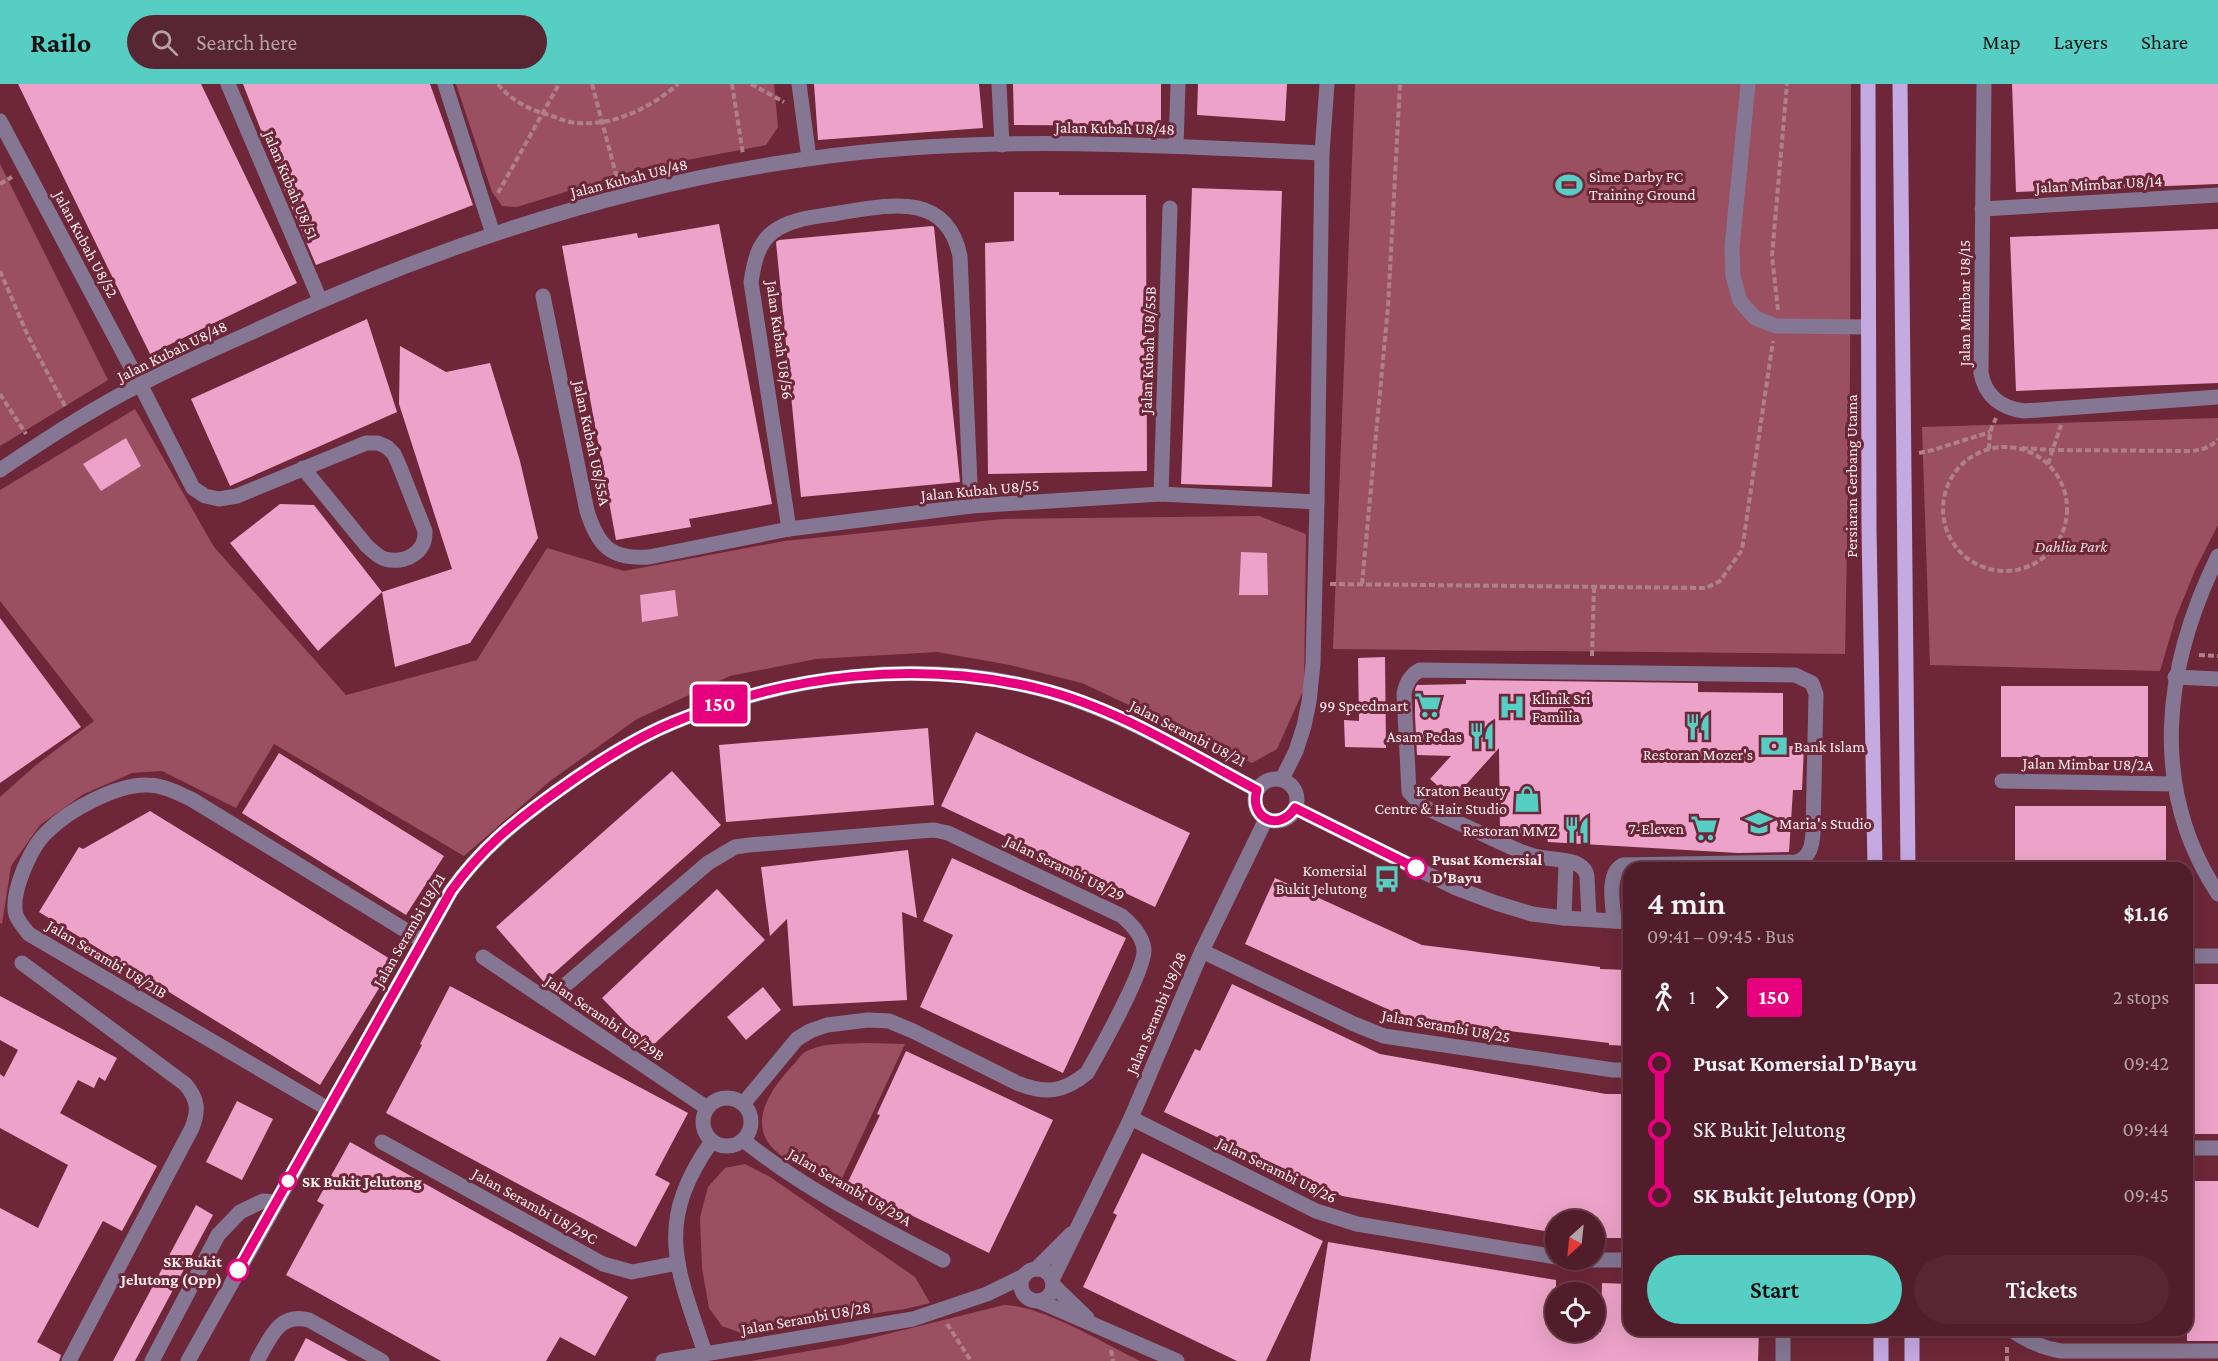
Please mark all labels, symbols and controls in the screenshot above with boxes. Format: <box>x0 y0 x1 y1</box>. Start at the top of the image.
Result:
search box <box>127 15 547 69</box>
icon: search <box>148 26 181 59</box>
text: Railo <box>30 27 91 58</box>
text: Search here <box>196 30 297 55</box>
text: Map <box>1982 30 2021 54</box>
text: Layers <box>2054 30 2108 54</box>
text: Share <box>2141 30 2188 54</box>
street label: Jalan Kubah U8/48 <box>1053 118 1175 139</box>
street label: Jalan Kubah U8/51 <box>259 126 322 242</box>
street label: Jalan Kubah U8/48 <box>567 155 690 202</box>
place label: Sime Darby FC Training Ground <box>1589 168 1696 204</box>
sports icon: Sime Darby FC Training Ground <box>1554 170 1584 200</box>
street label: Jalan Mimbar U8/14 <box>2033 172 2163 197</box>
street label: Jalan Kubah U8/52 <box>49 186 122 301</box>
street label: Jalan Mimbar U8/15 <box>1956 240 1974 368</box>
street label: Jalan Kubah U8/56 <box>762 278 797 401</box>
street label: Jalan Kubah U8/55B <box>1137 286 1160 416</box>
street label: Jalan Kubah U8/48 <box>113 317 230 387</box>
street label: Jalan Kubah U8/55A <box>569 377 614 508</box>
street label: Persiaran Gerbang Utama <box>1843 394 1861 558</box>
street label: Jalan Kubah U8/55 <box>918 476 1040 505</box>
park label: Dahlia Park <box>2035 538 2108 555</box>
line badge: 150 <box>686 684 754 724</box>
supermarket icon: 99 Speedmart <box>1413 690 1443 720</box>
place label: Klinik Sri Familia <box>1532 690 1590 725</box>
text: 150 <box>705 692 735 716</box>
hospital icon: Klinik Sri Familia <box>1497 692 1527 722</box>
street label: Jalan Serambi U8/21 <box>1125 695 1249 771</box>
place label: 99 Speedmart <box>1319 697 1409 715</box>
restaurant icon: Restoran Mozer's <box>1683 712 1713 742</box>
restaurant icon: Asam Pedas <box>1467 721 1497 751</box>
place label: Asam Pedas <box>1387 728 1462 745</box>
bank icon: Bank Islam <box>1759 731 1789 761</box>
place label: Bank Islam <box>1794 738 1865 755</box>
place label: Restoran Mozer's <box>1643 746 1753 763</box>
street label: Jalan Mimbar U8/2A <box>2020 754 2154 775</box>
place label: Kraton Beauty Centre & Hair Studio <box>1375 782 1508 817</box>
shop icon: Kraton Beauty Centre & Hair Studio <box>1512 784 1542 814</box>
school or university icon: Maria's Studio <box>1744 808 1774 838</box>
supermarket icon: 7-Eleven <box>1689 813 1719 843</box>
restaurant icon: Restoran MMZ <box>1562 815 1592 845</box>
place label: Maria's Studio <box>1779 815 1872 832</box>
place label: 7-Eleven <box>1628 820 1684 837</box>
place label: Restoran MMZ <box>1463 822 1557 839</box>
street label: Jalan Serambi U8/29 <box>1000 831 1127 905</box>
place label: Pusat Komersial D'Bayu <box>1432 851 1543 886</box>
marker: Pusat Komersial D'Bayu <box>1405 857 1427 879</box>
place label: Komersial Bukit Jelutong <box>1276 862 1367 898</box>
bus stop icon: Komersial Bukit Jelutong <box>1372 864 1402 894</box>
street label: Jalan Serambi U8/21 <box>369 870 449 992</box>
text: 4 min <box>1647 884 1726 921</box>
text: $1.16 <box>2123 901 2169 926</box>
street label: Jalan Serambi U8/21B <box>42 915 170 1002</box>
text: 09:41 – 09:45 · Bus <box>1647 925 1794 947</box>
street label: Jalan Serambi U8/28 <box>1122 949 1190 1079</box>
street label: Jalan Serambi U8/29B <box>540 971 668 1065</box>
icon: walk <box>1647 981 1680 1014</box>
icon: forward <box>1705 981 1738 1014</box>
text: 150 <box>1759 985 1790 1009</box>
text: 1 <box>1689 986 1696 1008</box>
text: 2 stops <box>2113 986 2169 1008</box>
street label: Jalan Serambi U8/25 <box>1378 1006 1512 1047</box>
text: Pusat Komersial D'Bayu <box>1693 1051 1917 1076</box>
text: 09:42 <box>2123 1052 2169 1074</box>
text: SK Bukit Jelutong <box>1693 1117 1846 1142</box>
text: 09:44 <box>2123 1118 2169 1140</box>
street label: Jalan Serambi U8/26 <box>1212 1133 1339 1207</box>
street label: Jalan Serambi U8/29A <box>783 1144 916 1231</box>
street label: Jalan Serambi U8/29C <box>467 1164 600 1248</box>
marker: SK Bukit Jelutong <box>279 1172 297 1190</box>
place label: SK Bukit Jelutong <box>302 1173 422 1190</box>
text: SK Bukit Jelutong (Opp) <box>1693 1183 1917 1208</box>
text: 09:45 <box>2123 1184 2169 1206</box>
north arrow <box>1545 1210 1605 1270</box>
map controls <box>1545 1210 1605 1342</box>
place label: SK Bukit Jelutong (Opp) <box>119 1253 222 1289</box>
button: Start <box>1647 1255 1902 1324</box>
button: Tickets <box>1914 1255 2169 1324</box>
marker: SK Bukit Jelutong (Opp) <box>227 1259 249 1281</box>
button: locate <box>1545 1282 1605 1342</box>
street label: Jalan Serambi U8/28 <box>738 1298 872 1339</box>

